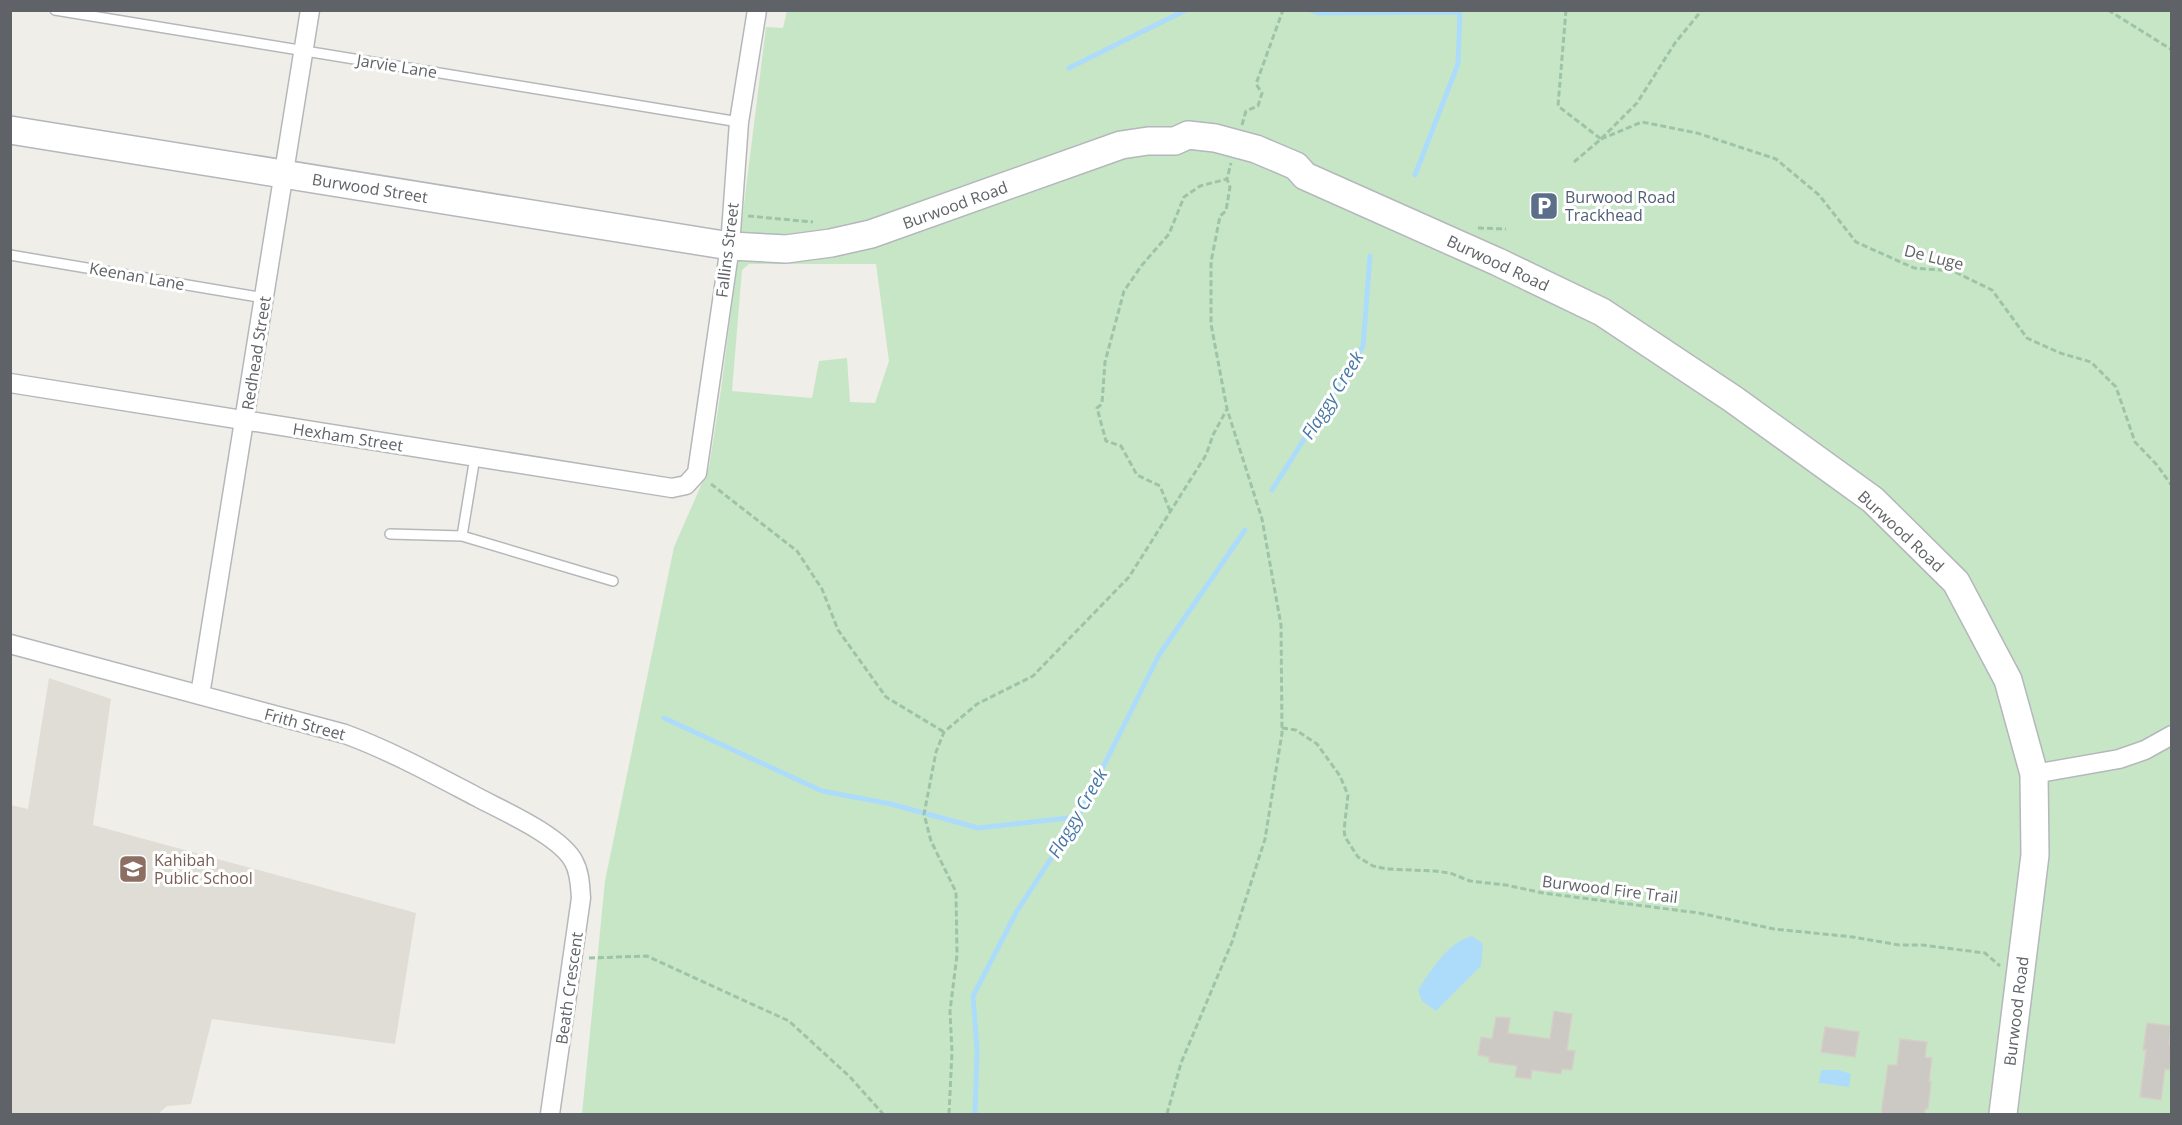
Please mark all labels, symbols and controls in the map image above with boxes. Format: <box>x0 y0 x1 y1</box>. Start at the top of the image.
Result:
street label: Jarvie Lane <box>353 48 439 83</box>
street label: Burwood Street <box>311 168 430 208</box>
street label: Burwood Road <box>899 176 1011 234</box>
place label: Burwood Road Trackhead <box>1565 186 1675 226</box>
parking icon: Burwood Road Trackhead <box>1528 190 1560 222</box>
street label: Fallins Street <box>710 201 744 299</box>
street label: Burwood Road <box>1443 230 1553 296</box>
street label: De Luge <box>1902 239 1966 275</box>
street label: Keenan Lane <box>88 257 186 295</box>
street label: Redhead Street <box>236 294 276 411</box>
water label: Flaggy Creek <box>1295 345 1369 444</box>
street label: Hexham Street <box>291 417 405 457</box>
street label: Burwood Road <box>1853 485 1949 577</box>
street label: Frith Street <box>262 703 348 745</box>
water label: Flaggy Creek <box>1042 763 1113 862</box>
place label: Kahibah Public School <box>154 849 253 889</box>
school or university icon: Kahibah Public School <box>117 853 149 885</box>
street label: Burwood Fire Trail <box>1541 870 1679 908</box>
street label: Beath Crescent <box>550 930 588 1046</box>
street label: Burwood Road <box>1998 955 2034 1067</box>

